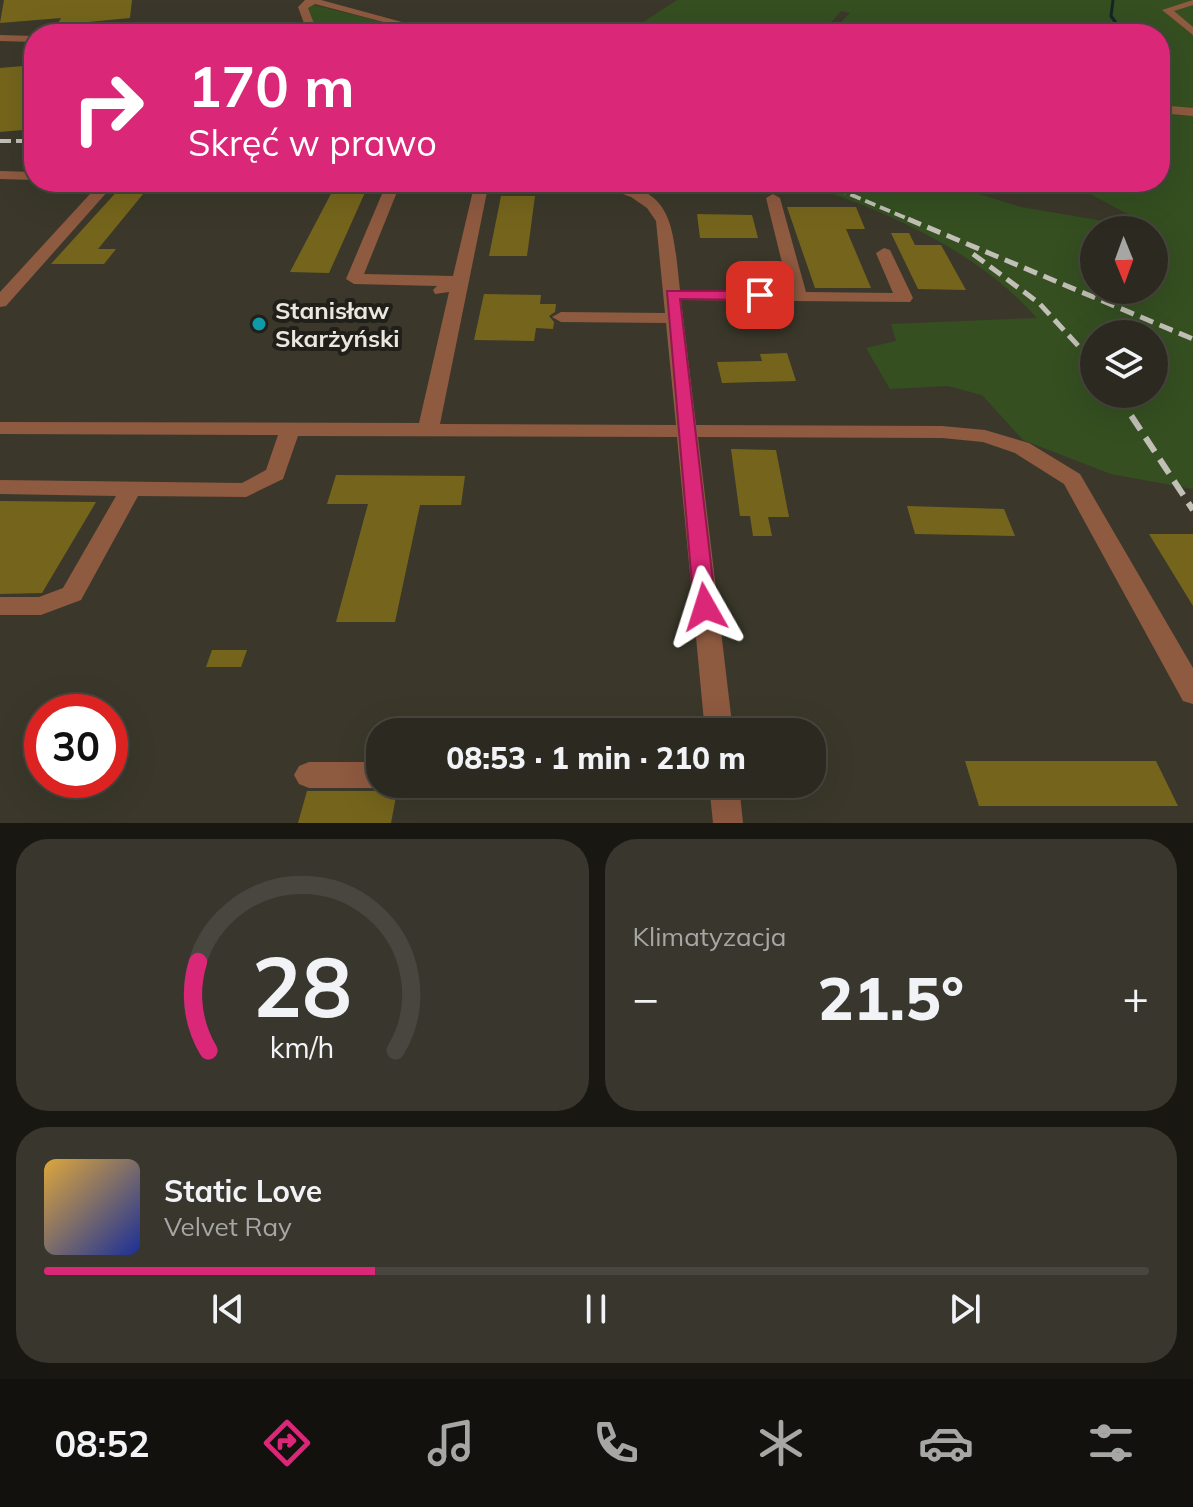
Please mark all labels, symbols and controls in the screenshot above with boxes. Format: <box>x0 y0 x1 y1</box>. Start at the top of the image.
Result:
text: 170 m <box>188 51 355 121</box>
icon: right <box>56 56 160 160</box>
text: Skręć w prawo <box>188 120 437 165</box>
north arrow <box>1080 216 1168 304</box>
map controls <box>1080 216 1168 408</box>
pin <box>726 261 794 329</box>
icon: arrive <box>738 273 782 317</box>
place label: Stanisław Skarżyński <box>275 295 400 353</box>
marker: Stanisław Skarżyński <box>250 315 268 333</box>
button: layers <box>1080 320 1168 408</box>
position arrow <box>663 565 747 649</box>
speed limit sign: 30 <box>24 694 128 798</box>
text: 08:53 · 1 min · 210 m <box>446 739 746 777</box>
text: Klimatyzacja <box>633 920 786 953</box>
text: 28 <box>252 933 352 1038</box>
text: 21.5° <box>817 960 964 1035</box>
text: − <box>633 970 659 1025</box>
text: + <box>1123 970 1149 1025</box>
text: km/h <box>270 1029 335 1065</box>
text: Static Love <box>164 1172 322 1210</box>
text: Velvet Ray <box>164 1210 292 1243</box>
icon: previous <box>206 1287 250 1331</box>
icon: pause <box>574 1287 618 1331</box>
icon: next <box>943 1287 987 1331</box>
icon: directions <box>259 1415 315 1471</box>
icon: music <box>423 1415 479 1471</box>
icon: phone <box>588 1415 644 1471</box>
icon: climate <box>753 1415 809 1471</box>
icon: car <box>918 1415 974 1471</box>
icon: filters <box>1083 1415 1139 1471</box>
text: 08:52 <box>54 1421 150 1466</box>

